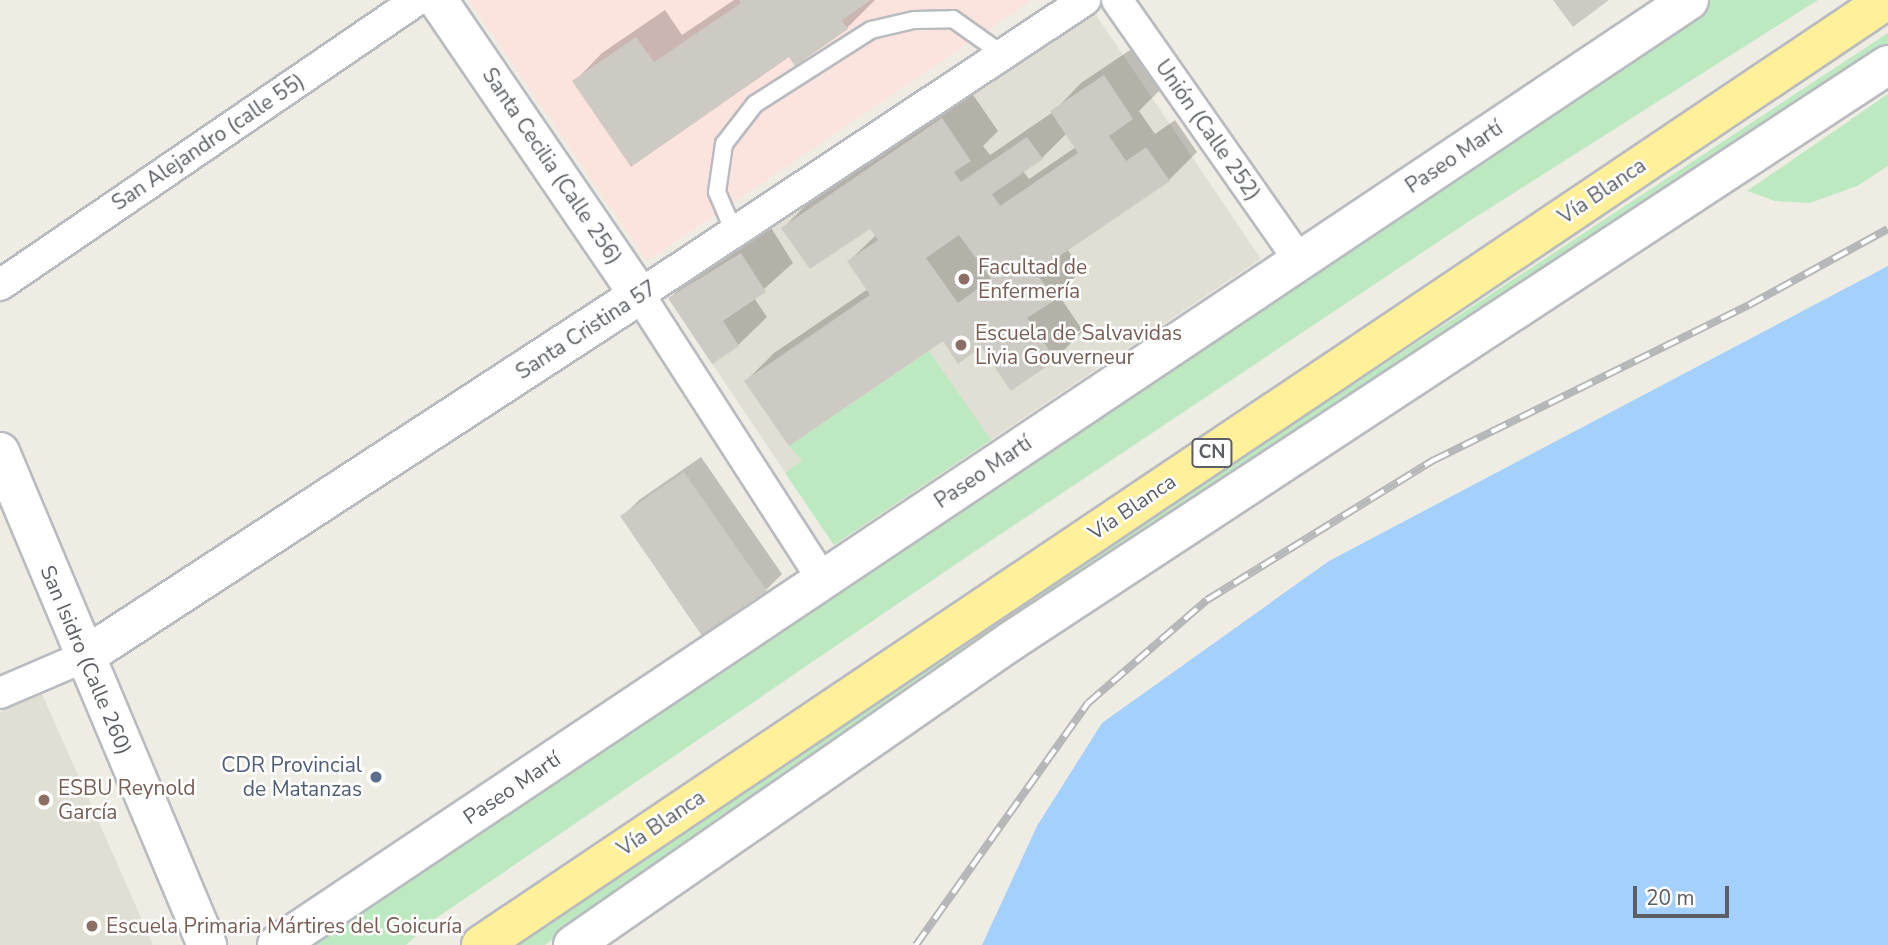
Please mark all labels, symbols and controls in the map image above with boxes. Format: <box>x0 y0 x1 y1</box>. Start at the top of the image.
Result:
street label: Unión (Calle 252) <box>1150 55 1266 205</box>
street label: Santa Cecilia (Calle 256) <box>477 63 627 269</box>
street label: San Alejandro (calle 55) <box>107 68 309 216</box>
street label: Paseo Martí <box>1401 115 1507 199</box>
street label: Vía Blanca <box>1553 153 1651 229</box>
place label: Facultad de Enfermería <box>978 254 1087 304</box>
marker: Facultad de Enfermería <box>956 271 972 287</box>
street label: Santa Cristina 57 <box>511 275 661 385</box>
place label: Escuela de Salvavidas Livia Gouverneur <box>975 320 1182 370</box>
marker: Escuela de Salvavidas Livia Gouverneur <box>953 337 969 353</box>
street label: Paseo Martí <box>930 430 1036 514</box>
road number: CN <box>1191 437 1233 468</box>
street label: Vía Blanca <box>1083 469 1181 545</box>
street label: San Isidro (Calle 260) <box>35 562 137 758</box>
street label: Paseo Martí <box>459 746 565 830</box>
place label: CDR Provincial de Matanzas <box>221 752 362 802</box>
marker: CDR Provincial de Matanzas <box>368 769 384 785</box>
place label: ESBU Reynold García <box>58 775 195 825</box>
street label: Vía Blanca <box>612 785 710 861</box>
marker: ESBU Reynold García <box>36 792 52 808</box>
scale bar <box>1636 872 1732 916</box>
text: 20 m <box>1646 884 1695 912</box>
place label: Escuela Primaria Mártires del Goicuría <box>106 913 462 939</box>
marker: Escuela Primaria Mártires del Goicuría <box>84 918 100 934</box>

